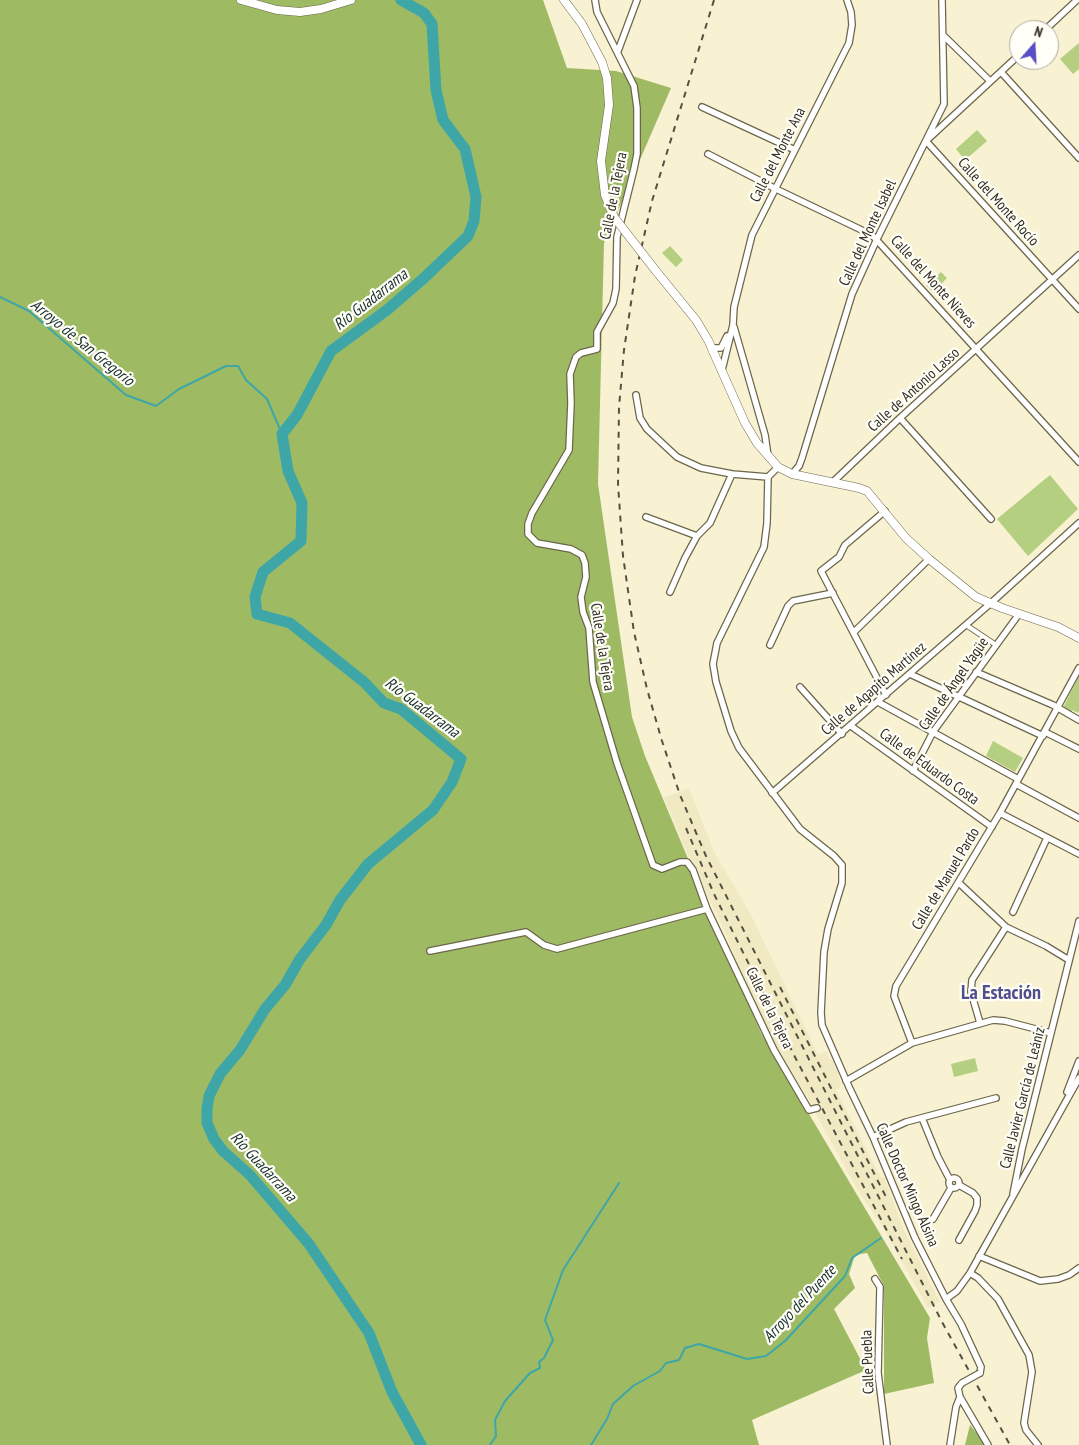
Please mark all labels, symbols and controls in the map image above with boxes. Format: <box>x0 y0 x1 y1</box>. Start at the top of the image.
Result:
north arrow <box>1009 20 1059 70</box>
text: N <box>1032 22 1045 42</box>
street label: Calle del Monte Ana <box>746 105 810 205</box>
street label: Calle de la Tejera <box>597 151 631 241</box>
street label: Calle del Monte Rocío <box>954 154 1042 250</box>
street label: Calle del Monte Isabel <box>836 177 900 289</box>
street label: Calle del Monte Nieves <box>887 232 979 332</box>
water label: Río Guadarrama <box>330 265 412 335</box>
water label: Arroyo de San Gregorio <box>26 295 138 391</box>
street label: Calle de Antonio Lasso <box>864 344 964 436</box>
street label: Calle de la Tejera <box>586 602 618 692</box>
street label: Calle de Ángel Yagüe <box>915 634 993 734</box>
street label: Calle de Agapito Martínez <box>818 639 930 739</box>
water label: Río Guadarrama <box>381 674 463 742</box>
street label: Calle de Eduardo Costa <box>876 725 982 809</box>
street label: Calle de Manuel Pardo <box>908 825 984 933</box>
street label: Calle de la Tejera <box>742 964 796 1052</box>
district label: La Estación <box>961 981 1041 1005</box>
street label: Calle Javier García de Leániz <box>997 1025 1049 1171</box>
street label: Calle Doctor Mingo Alsina <box>872 1120 942 1250</box>
water label: Río Guadarrama <box>226 1128 300 1206</box>
water label: Arroyo del Puente <box>759 1262 841 1346</box>
street label: Calle Puebla <box>858 1330 878 1394</box>

